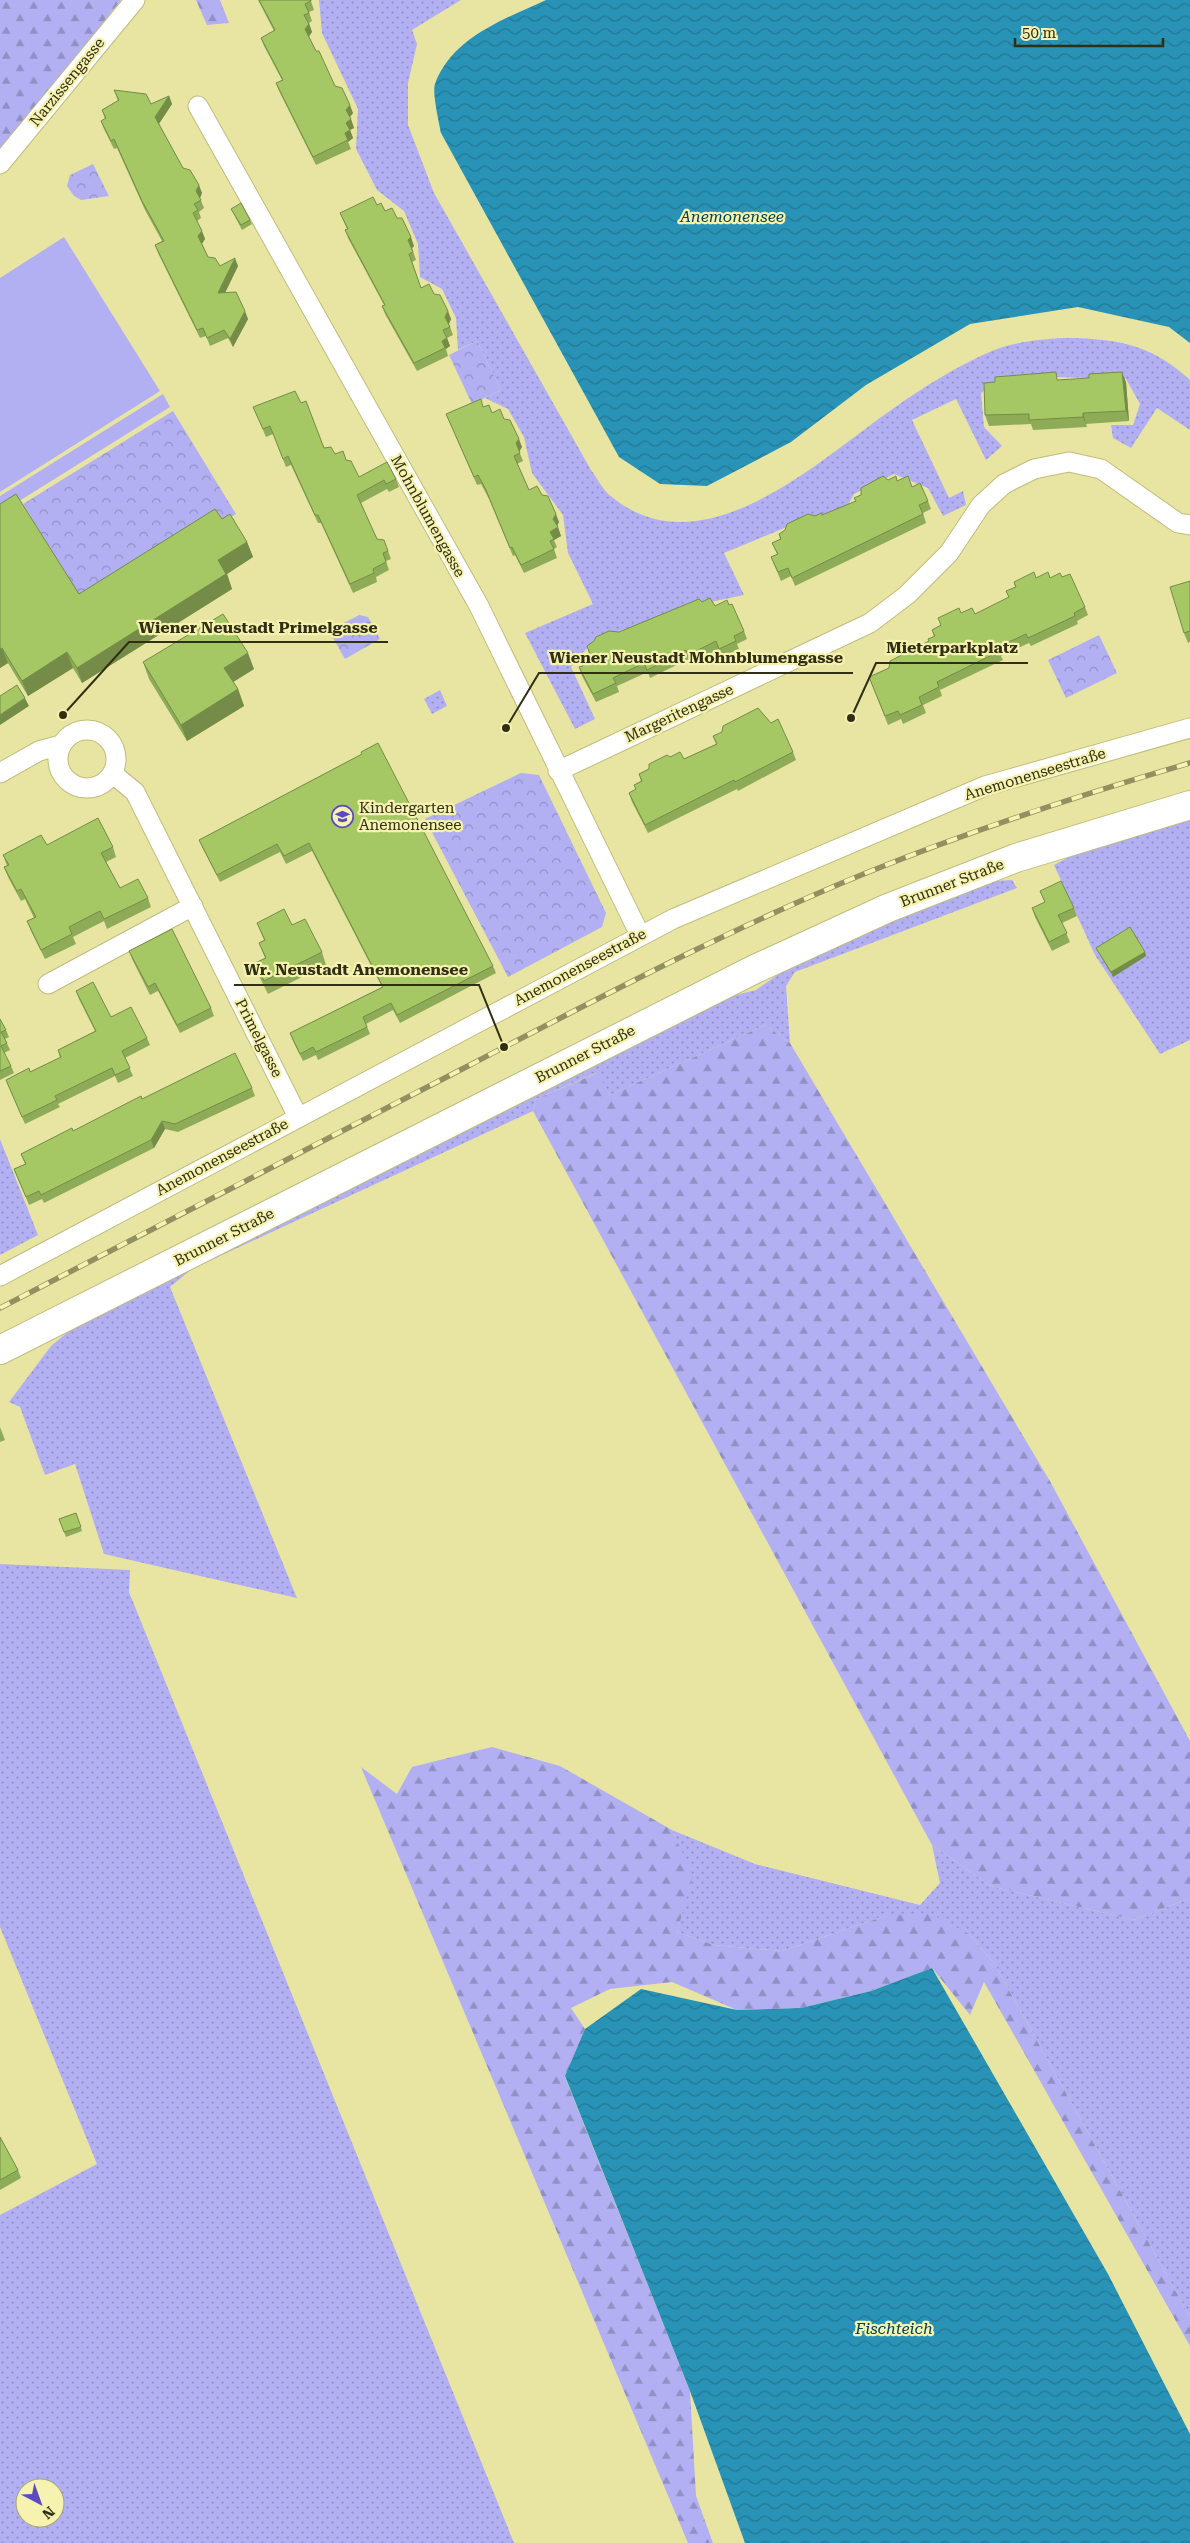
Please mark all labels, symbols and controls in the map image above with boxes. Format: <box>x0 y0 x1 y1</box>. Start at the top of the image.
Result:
scale bar <box>1015 15 1162 47</box>
text: 50 m <box>1022 24 1057 42</box>
street label: Narzissengasse <box>26 34 108 130</box>
water label: Anemonensee <box>679 207 784 226</box>
street label: Mohnblumengasse <box>387 452 469 580</box>
callout: Wiener Neustadt Primelgasse <box>129 611 388 642</box>
text: Wiener Neustadt Primelgasse <box>138 618 378 637</box>
callout: Mieterparkplatz <box>876 632 1028 663</box>
text: Mieterparkplatz <box>886 638 1018 657</box>
callout: Wiener Neustadt Mohnblumengasse <box>539 642 853 673</box>
text: Wiener Neustadt Mohnblumengasse <box>549 648 843 667</box>
street label: Margeritengasse <box>622 680 736 746</box>
street label: Anemonenseestraße <box>962 744 1108 804</box>
place label: Kindergarten Anemonensee <box>359 799 461 834</box>
school or university icon: Kindergarten Anemonensee <box>331 805 355 829</box>
street label: Brunner Straße <box>898 855 1006 911</box>
street label: Anemonenseestraße <box>511 925 649 1009</box>
callout: Wr. Neustadt Anemonensee <box>234 954 479 985</box>
text: Wr. Neustadt Anemonensee <box>244 960 468 979</box>
street label: Primelgasse <box>232 996 286 1080</box>
street label: Brunner Straße <box>532 1021 638 1087</box>
street label: Anemonenseestraße <box>153 1115 291 1199</box>
street label: Brunner Straße <box>171 1204 277 1270</box>
water label: Fischteich <box>854 2319 933 2338</box>
north arrow <box>15 2478 65 2528</box>
text: N <box>39 2503 58 2523</box>

